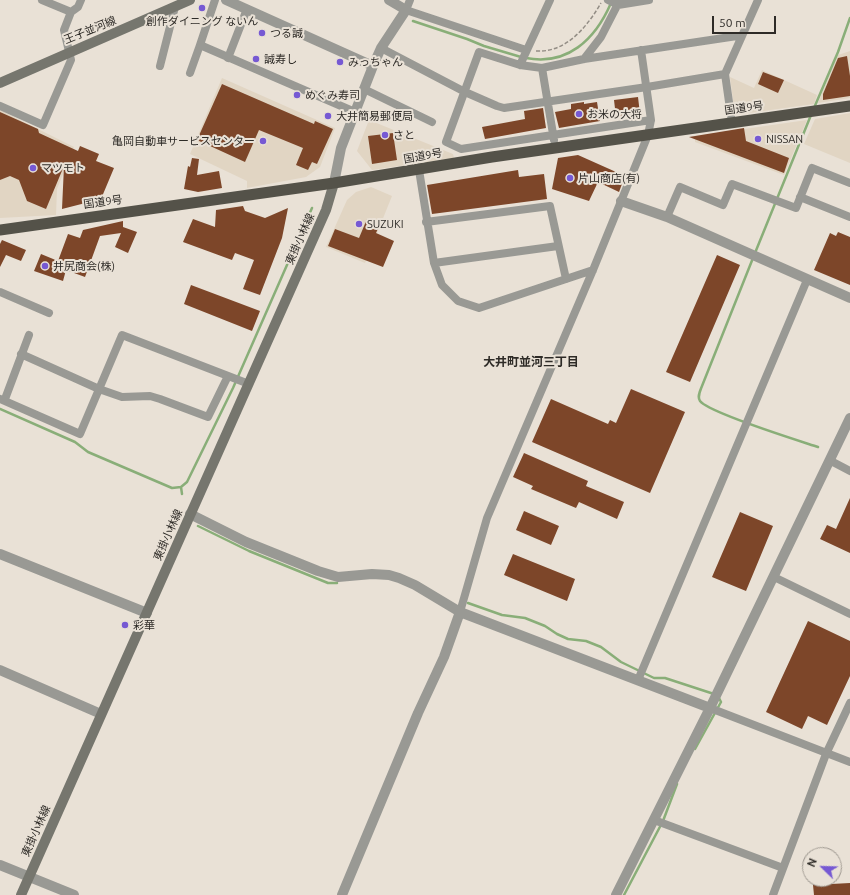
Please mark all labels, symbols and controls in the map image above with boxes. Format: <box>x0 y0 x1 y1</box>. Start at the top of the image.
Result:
marker: 創作ダイニング ないん <box>197 3 207 13</box>
scale bar <box>714 8 778 34</box>
street label: 王子並河線 <box>62 14 118 46</box>
place label: 創作ダイニング ないん <box>146 14 258 28</box>
text: 50 m <box>719 16 746 29</box>
place label: つる誠 <box>270 26 303 40</box>
marker: つる誠 <box>257 28 267 38</box>
place label: 誠寿し <box>264 52 297 66</box>
marker: 誠寿し <box>251 54 261 64</box>
place label: みっちゃん <box>348 55 403 69</box>
marker: みっちゃん <box>335 57 345 67</box>
place label: めぐみ寿司 <box>305 88 360 102</box>
marker: めぐみ寿司 <box>292 90 302 100</box>
street label: 国道9号 <box>724 99 764 117</box>
place label: お米の大将 <box>587 107 642 121</box>
place label: 大井簡易郵便局 <box>336 109 413 123</box>
marker: お米の大将 <box>574 109 584 119</box>
marker: 大井簡易郵便局 <box>323 111 333 121</box>
place label: さと <box>393 128 415 142</box>
marker: さと <box>380 130 390 140</box>
place label: NISSAN <box>766 132 803 146</box>
place label: 亀岡自動車サービスセンター <box>112 134 255 148</box>
marker: NISSAN <box>753 134 763 144</box>
marker: 亀岡自動車サービスセンター <box>258 136 268 146</box>
street label: 国道9号 <box>403 146 443 166</box>
place label: マツモト <box>41 161 85 175</box>
marker: マツモト <box>28 163 38 173</box>
place label: 片山商店(有) <box>578 171 640 185</box>
marker: 片山商店(有) <box>565 173 575 183</box>
street label: 国道9号 <box>83 193 123 211</box>
street label: 東掛小林線 <box>283 211 317 267</box>
place label: SUZUKI <box>367 217 404 231</box>
marker: SUZUKI <box>354 219 364 229</box>
place label: 井尻商会(株) <box>53 259 115 273</box>
marker: 井尻商会(株) <box>40 261 50 271</box>
district label: 大井町並河三丁目 <box>483 355 579 369</box>
street label: 東掛小林線 <box>151 507 185 563</box>
place label: 彩華 <box>133 618 155 632</box>
marker: 彩華 <box>120 620 130 630</box>
street label: 東掛小林線 <box>19 803 53 859</box>
north arrow <box>802 847 842 887</box>
text: N <box>805 857 819 869</box>

